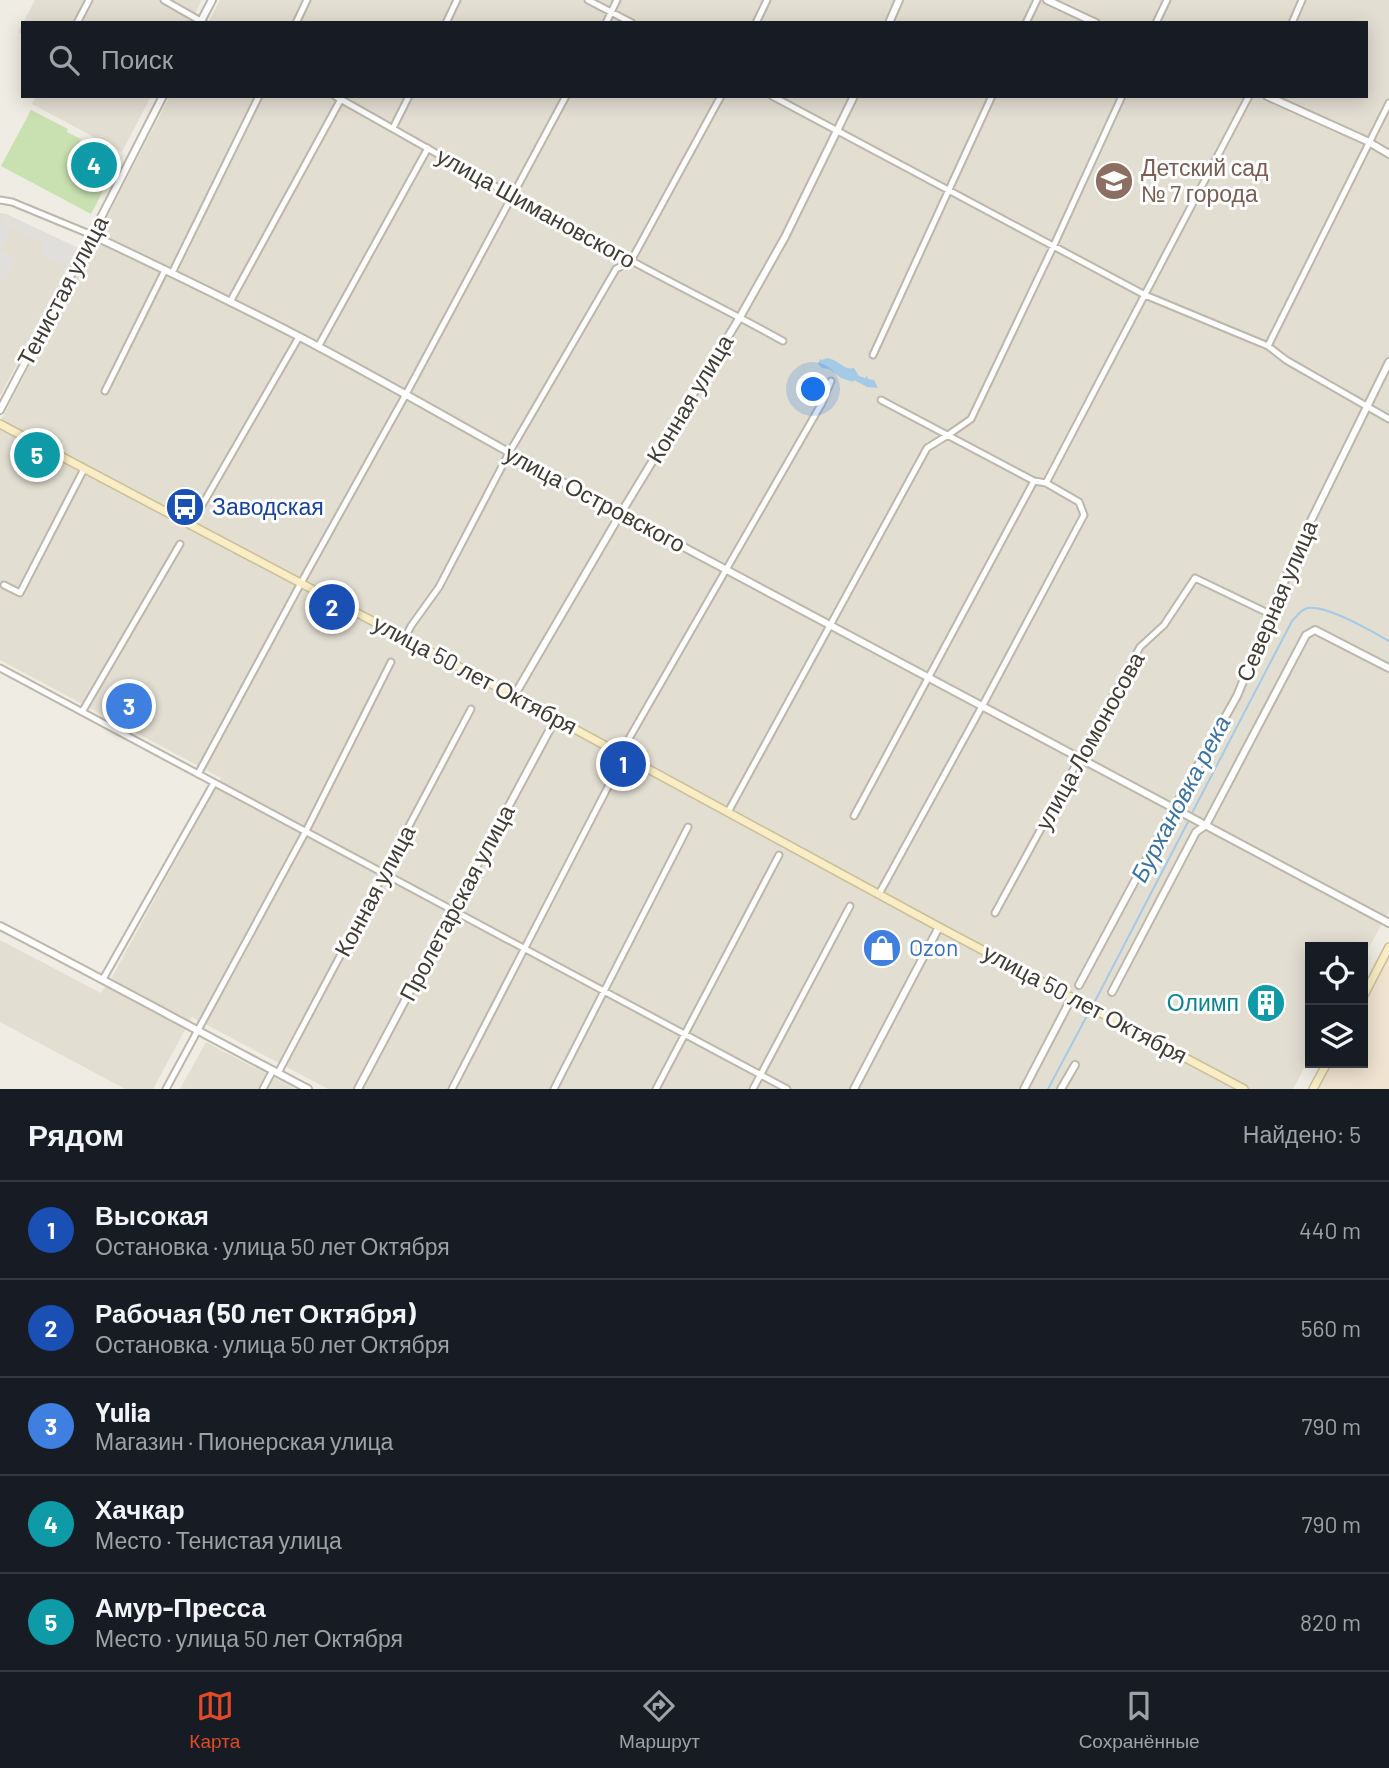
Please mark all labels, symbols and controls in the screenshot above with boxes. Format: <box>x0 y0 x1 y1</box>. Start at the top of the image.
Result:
search box <box>21 21 1368 98</box>
icon: search <box>45 41 83 79</box>
text: Поиск <box>101 43 173 74</box>
pin: 4 <box>71 139 117 191</box>
street label: улица Шимановского <box>432 141 641 273</box>
place label: Детский сад № 7 города <box>1141 153 1269 207</box>
school or university icon: Детский сад № 7 города <box>1093 160 1135 202</box>
street label: Тенистая улица <box>11 211 114 370</box>
street label: Конная улица <box>640 329 739 468</box>
your location <box>796 372 830 406</box>
pin: 5 <box>14 429 60 481</box>
street label: улица Островского <box>500 439 691 558</box>
bus stop icon: Заводская <box>164 486 206 528</box>
place label: Заводская <box>212 492 324 520</box>
street label: Северная улица <box>1229 515 1323 686</box>
pin: 2 <box>309 581 355 633</box>
street label: улица 50 лет Октября <box>369 608 582 740</box>
street label: улица Ломоносова <box>1029 646 1150 834</box>
pin: 3 <box>106 680 152 732</box>
water label: Бурхановка река <box>1124 710 1236 887</box>
pin: 1 <box>600 738 646 790</box>
street label: Пролетарская улица <box>393 800 520 1005</box>
street label: Конная улица <box>328 820 421 961</box>
shop icon: Ozon <box>861 927 903 969</box>
place label: Ozon <box>909 933 958 961</box>
street label: улица 50 лет Октября <box>979 937 1192 1069</box>
map controls <box>1305 942 1368 1068</box>
button: locate <box>1305 942 1368 1005</box>
building icon: Олимп <box>1245 982 1287 1024</box>
place label: Олимп <box>1167 988 1239 1016</box>
button: layers <box>1305 1005 1368 1068</box>
text: Рядом <box>28 1116 124 1152</box>
text: Найдено: 5 <box>1243 1120 1361 1148</box>
text: Высокая <box>95 1199 209 1230</box>
text: 1 <box>47 1216 55 1244</box>
text: 440 m <box>1299 1216 1361 1244</box>
text: Остановка · улица 50 лет Октября <box>95 1232 450 1260</box>
text: Рабочая (50 лет Октября) <box>95 1297 416 1328</box>
text: 2 <box>45 1314 57 1342</box>
text: 560 m <box>1301 1314 1361 1342</box>
text: Остановка · улица 50 лет Октября <box>95 1330 450 1358</box>
text: Yulia <box>95 1396 151 1427</box>
text: 3 <box>45 1412 57 1440</box>
text: 790 m <box>1302 1412 1361 1440</box>
text: Магазин · Пионерская улица <box>95 1427 393 1455</box>
text: Хачкар <box>95 1493 185 1524</box>
text: 4 <box>44 1510 58 1538</box>
text: 790 m <box>1302 1510 1361 1538</box>
text: Место · Тенистая улица <box>95 1526 342 1554</box>
text: Амур-Пресса <box>95 1591 266 1622</box>
text: 5 <box>45 1608 57 1636</box>
text: 820 m <box>1300 1608 1361 1636</box>
text: Место · улица 50 лет Октября <box>95 1624 403 1652</box>
tab: Карта <box>189 1687 240 1753</box>
tab: Маршрут <box>619 1687 700 1753</box>
tab: Сохранённые <box>1079 1687 1200 1753</box>

